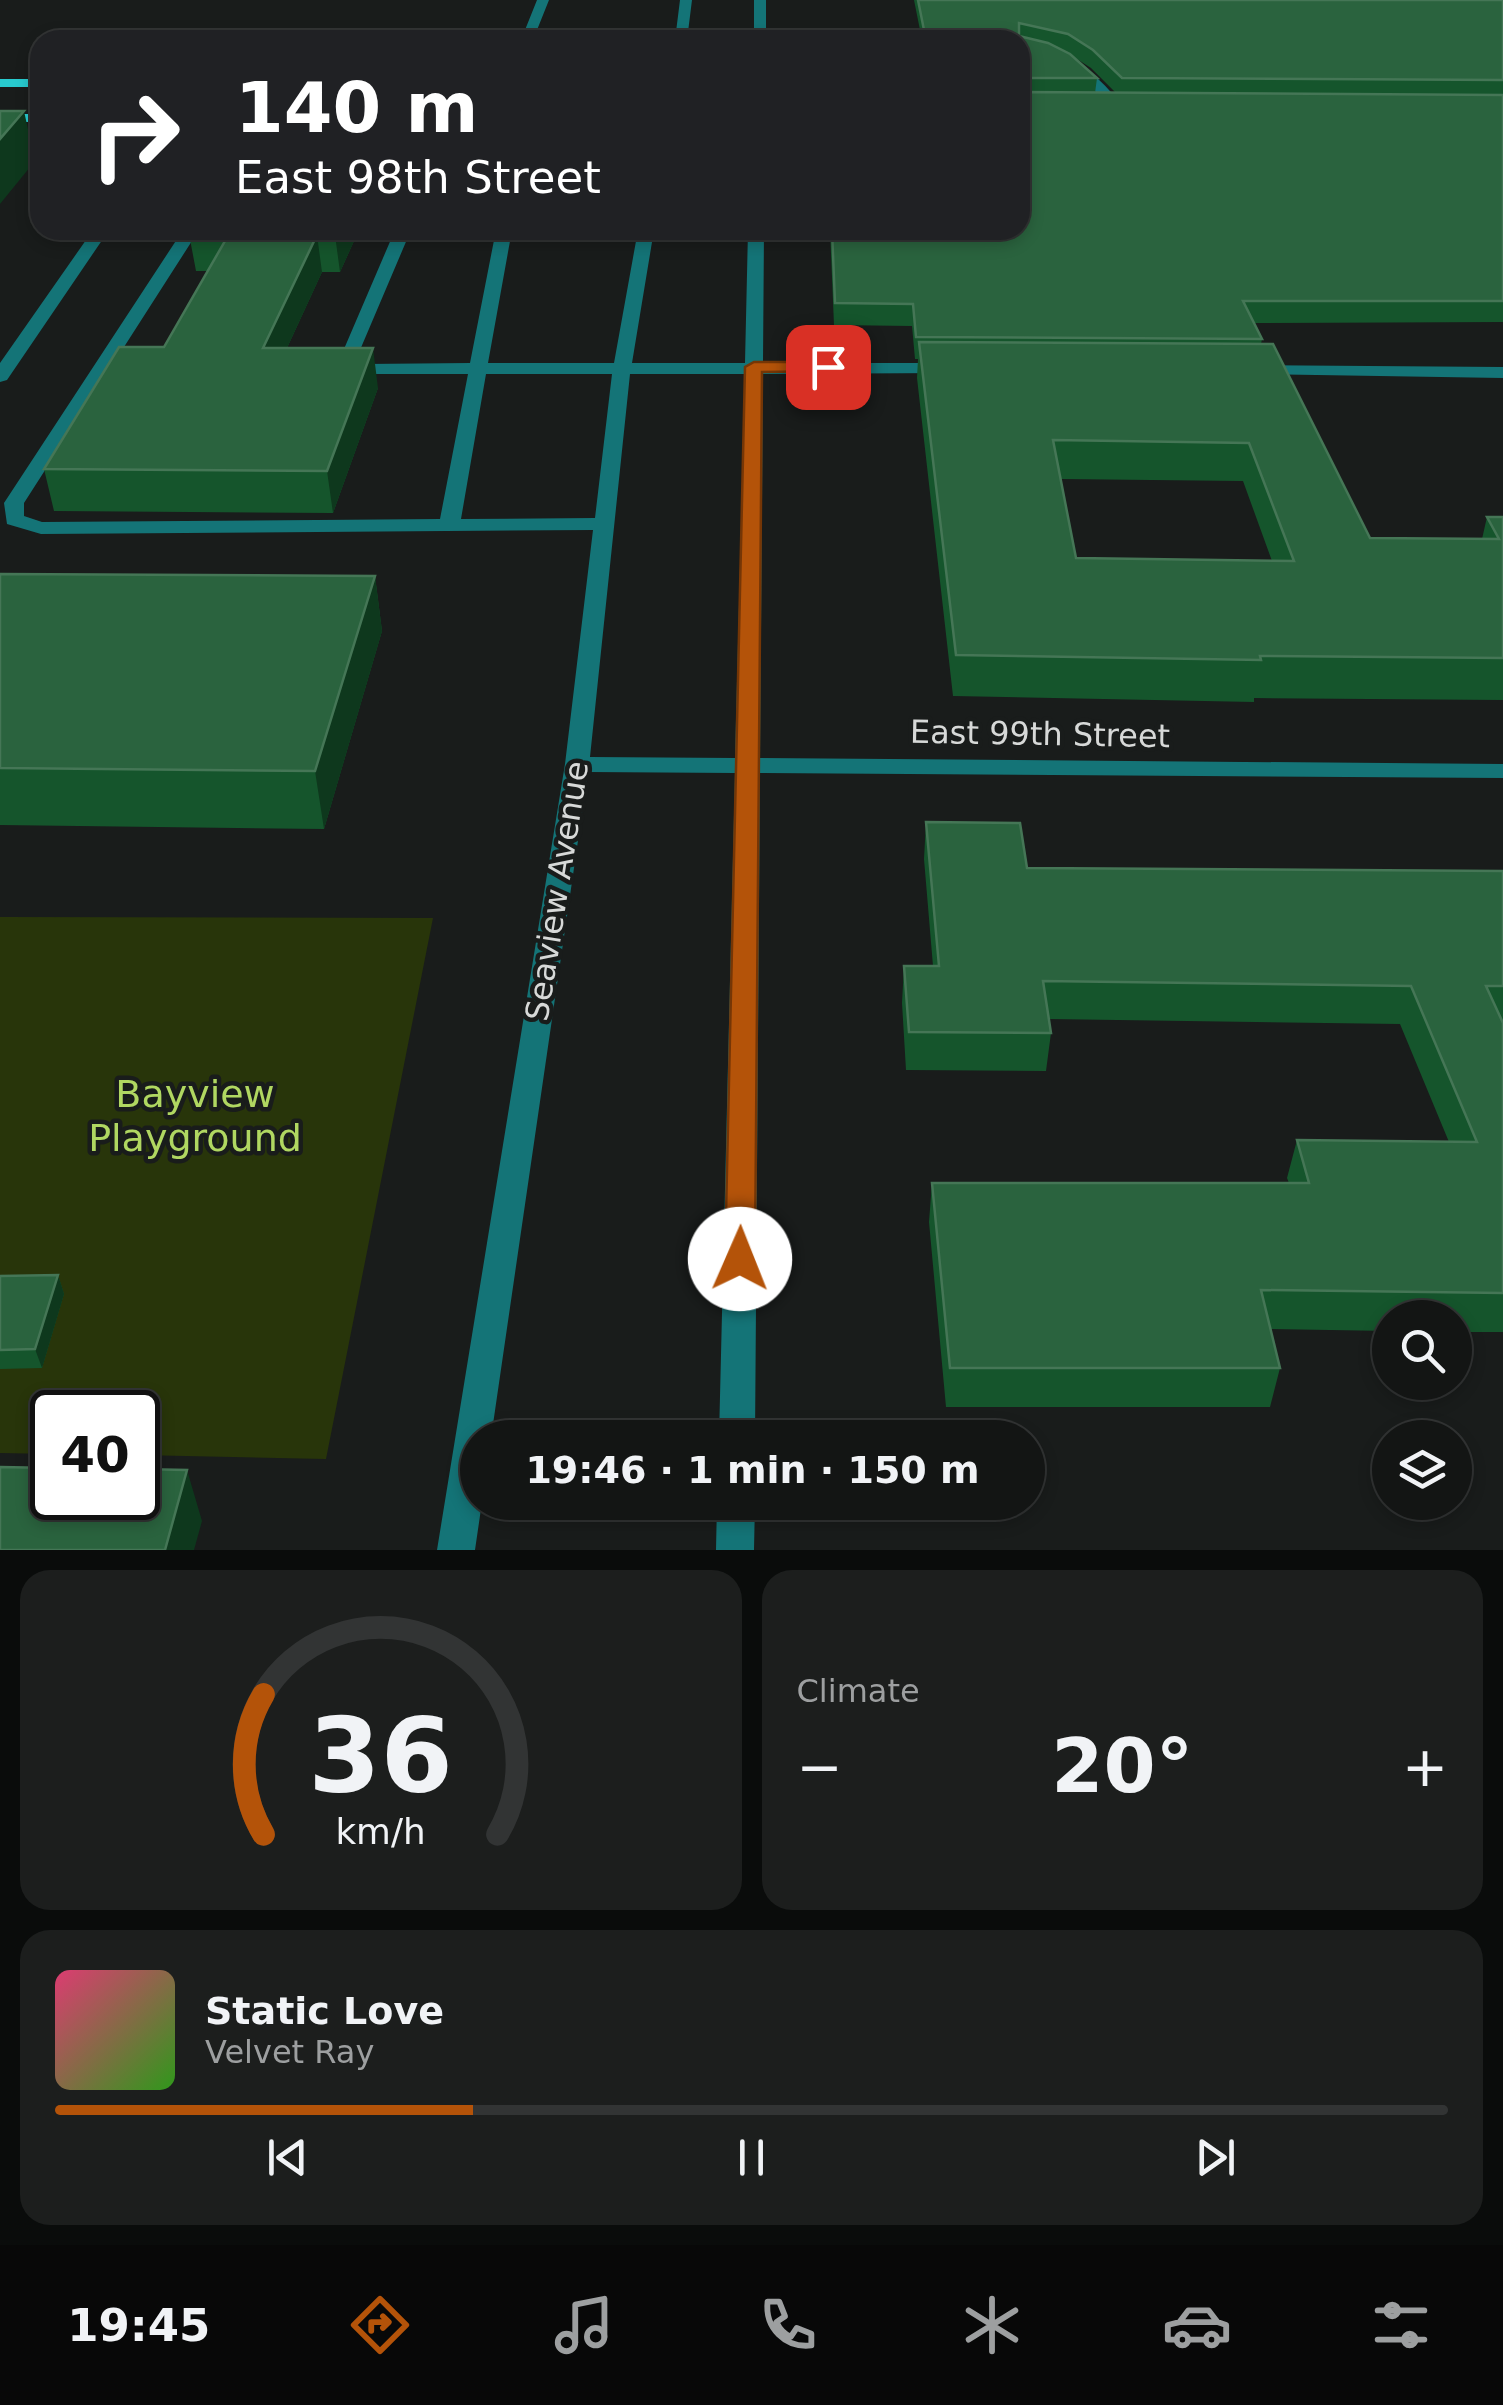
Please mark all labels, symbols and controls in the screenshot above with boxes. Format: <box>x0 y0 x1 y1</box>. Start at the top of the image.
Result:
text: 140 m <box>235 67 478 149</box>
icon: right <box>70 70 200 200</box>
text: East 98th Street <box>235 151 601 204</box>
pin <box>786 325 871 410</box>
icon: arrive <box>801 340 856 395</box>
street label: East 99th Street <box>910 713 1170 755</box>
street label: Seaview Avenue <box>518 758 596 1024</box>
park label: Bayview Playground <box>88 1072 302 1160</box>
position arrow <box>688 1207 792 1311</box>
map controls <box>1372 1300 1472 1520</box>
button: search <box>1372 1300 1472 1400</box>
speed limit sign: 40 <box>30 1390 160 1520</box>
button: layers <box>1372 1420 1472 1520</box>
text: 19:46 · 1 min · 150 m <box>525 1448 980 1492</box>
text: Climate <box>797 1672 920 1710</box>
text: 36 <box>308 1695 453 1817</box>
text: 20° <box>1051 1722 1193 1810</box>
text: − <box>797 1735 843 1799</box>
text: + <box>1402 1735 1448 1799</box>
text: km/h <box>336 1811 426 1852</box>
text: Static Love <box>205 1989 444 2033</box>
text: Velvet Ray <box>205 2033 374 2071</box>
icon: previous <box>260 2130 315 2185</box>
icon: pause <box>724 2130 779 2185</box>
icon: next <box>1188 2130 1243 2185</box>
icon: directions <box>345 2290 415 2360</box>
icon: music <box>549 2290 619 2360</box>
icon: phone <box>753 2290 823 2360</box>
icon: climate <box>957 2290 1027 2360</box>
icon: car <box>1162 2290 1232 2360</box>
icon: filters <box>1366 2290 1436 2360</box>
text: 19:45 <box>67 2299 210 2352</box>

